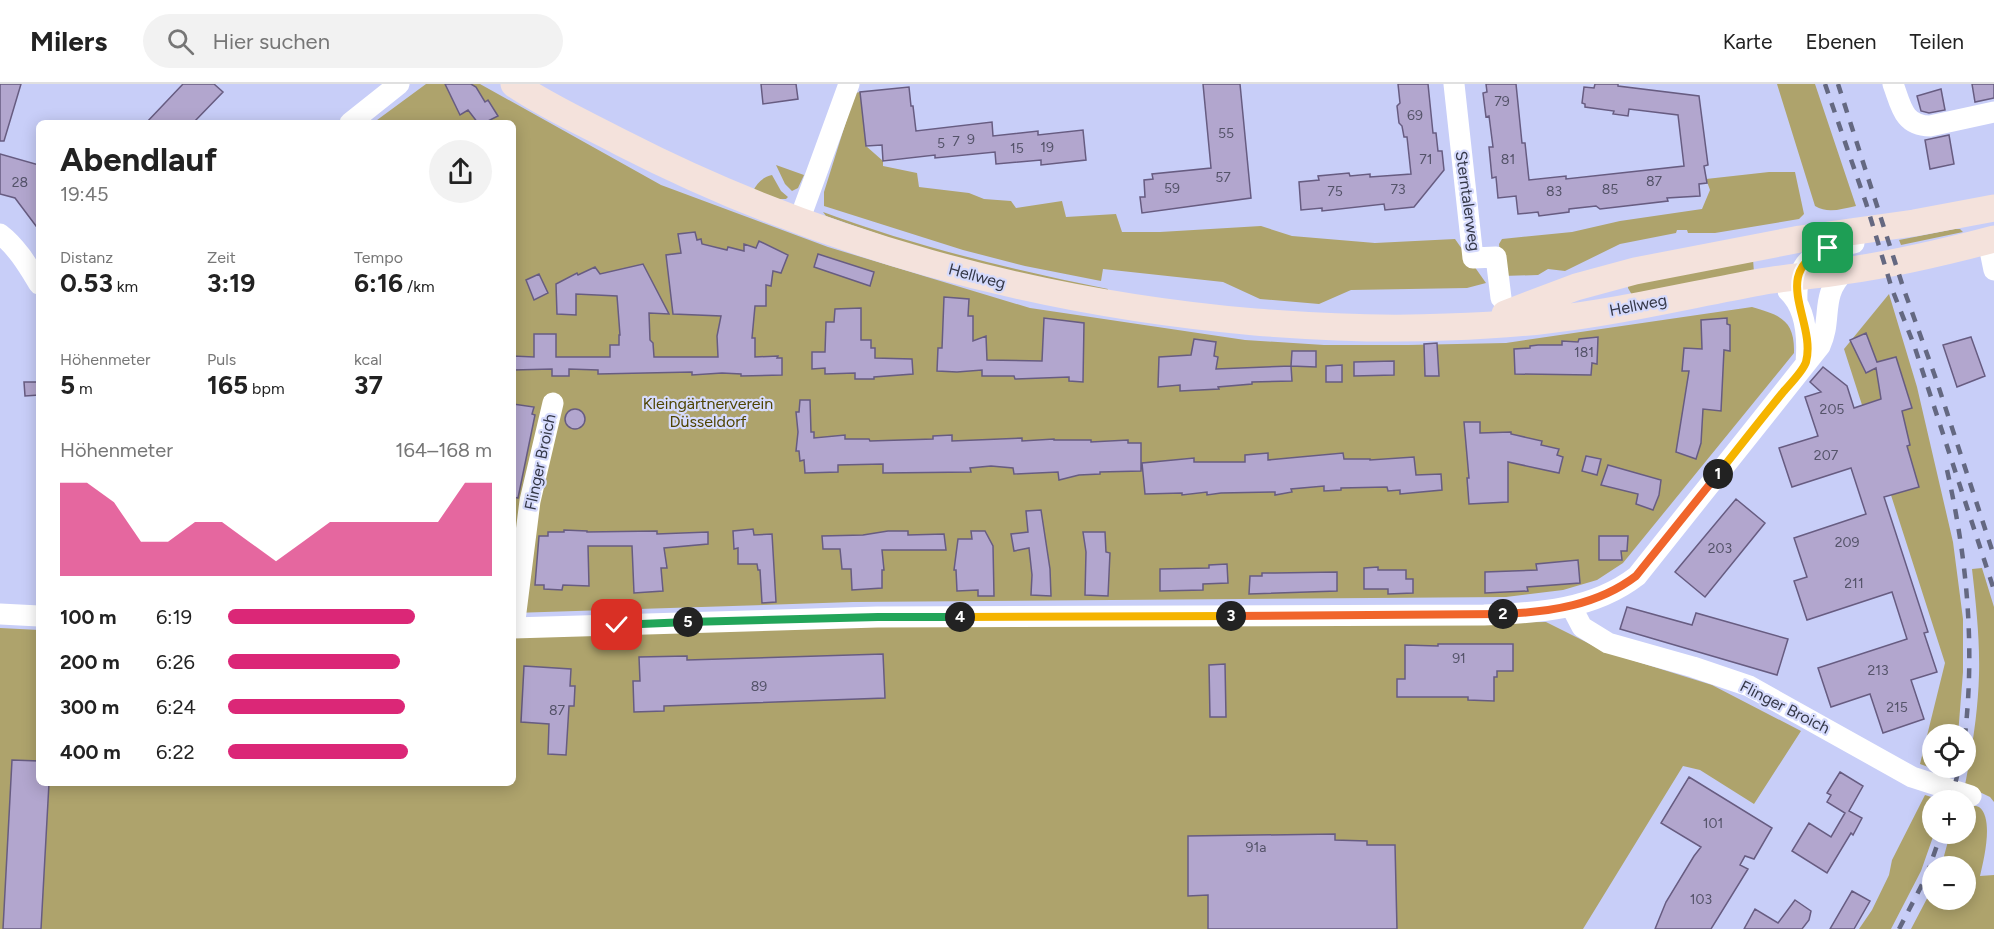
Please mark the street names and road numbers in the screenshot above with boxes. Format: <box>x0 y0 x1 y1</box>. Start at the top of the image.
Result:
street label: Sterntalerweg <box>1452 150 1484 252</box>
street label: Hellweg <box>946 259 1008 293</box>
street label: Hellweg <box>1608 290 1668 320</box>
street label: Flinger Broich <box>521 412 560 512</box>
street label: Flinger Broich <box>1737 676 1833 738</box>

